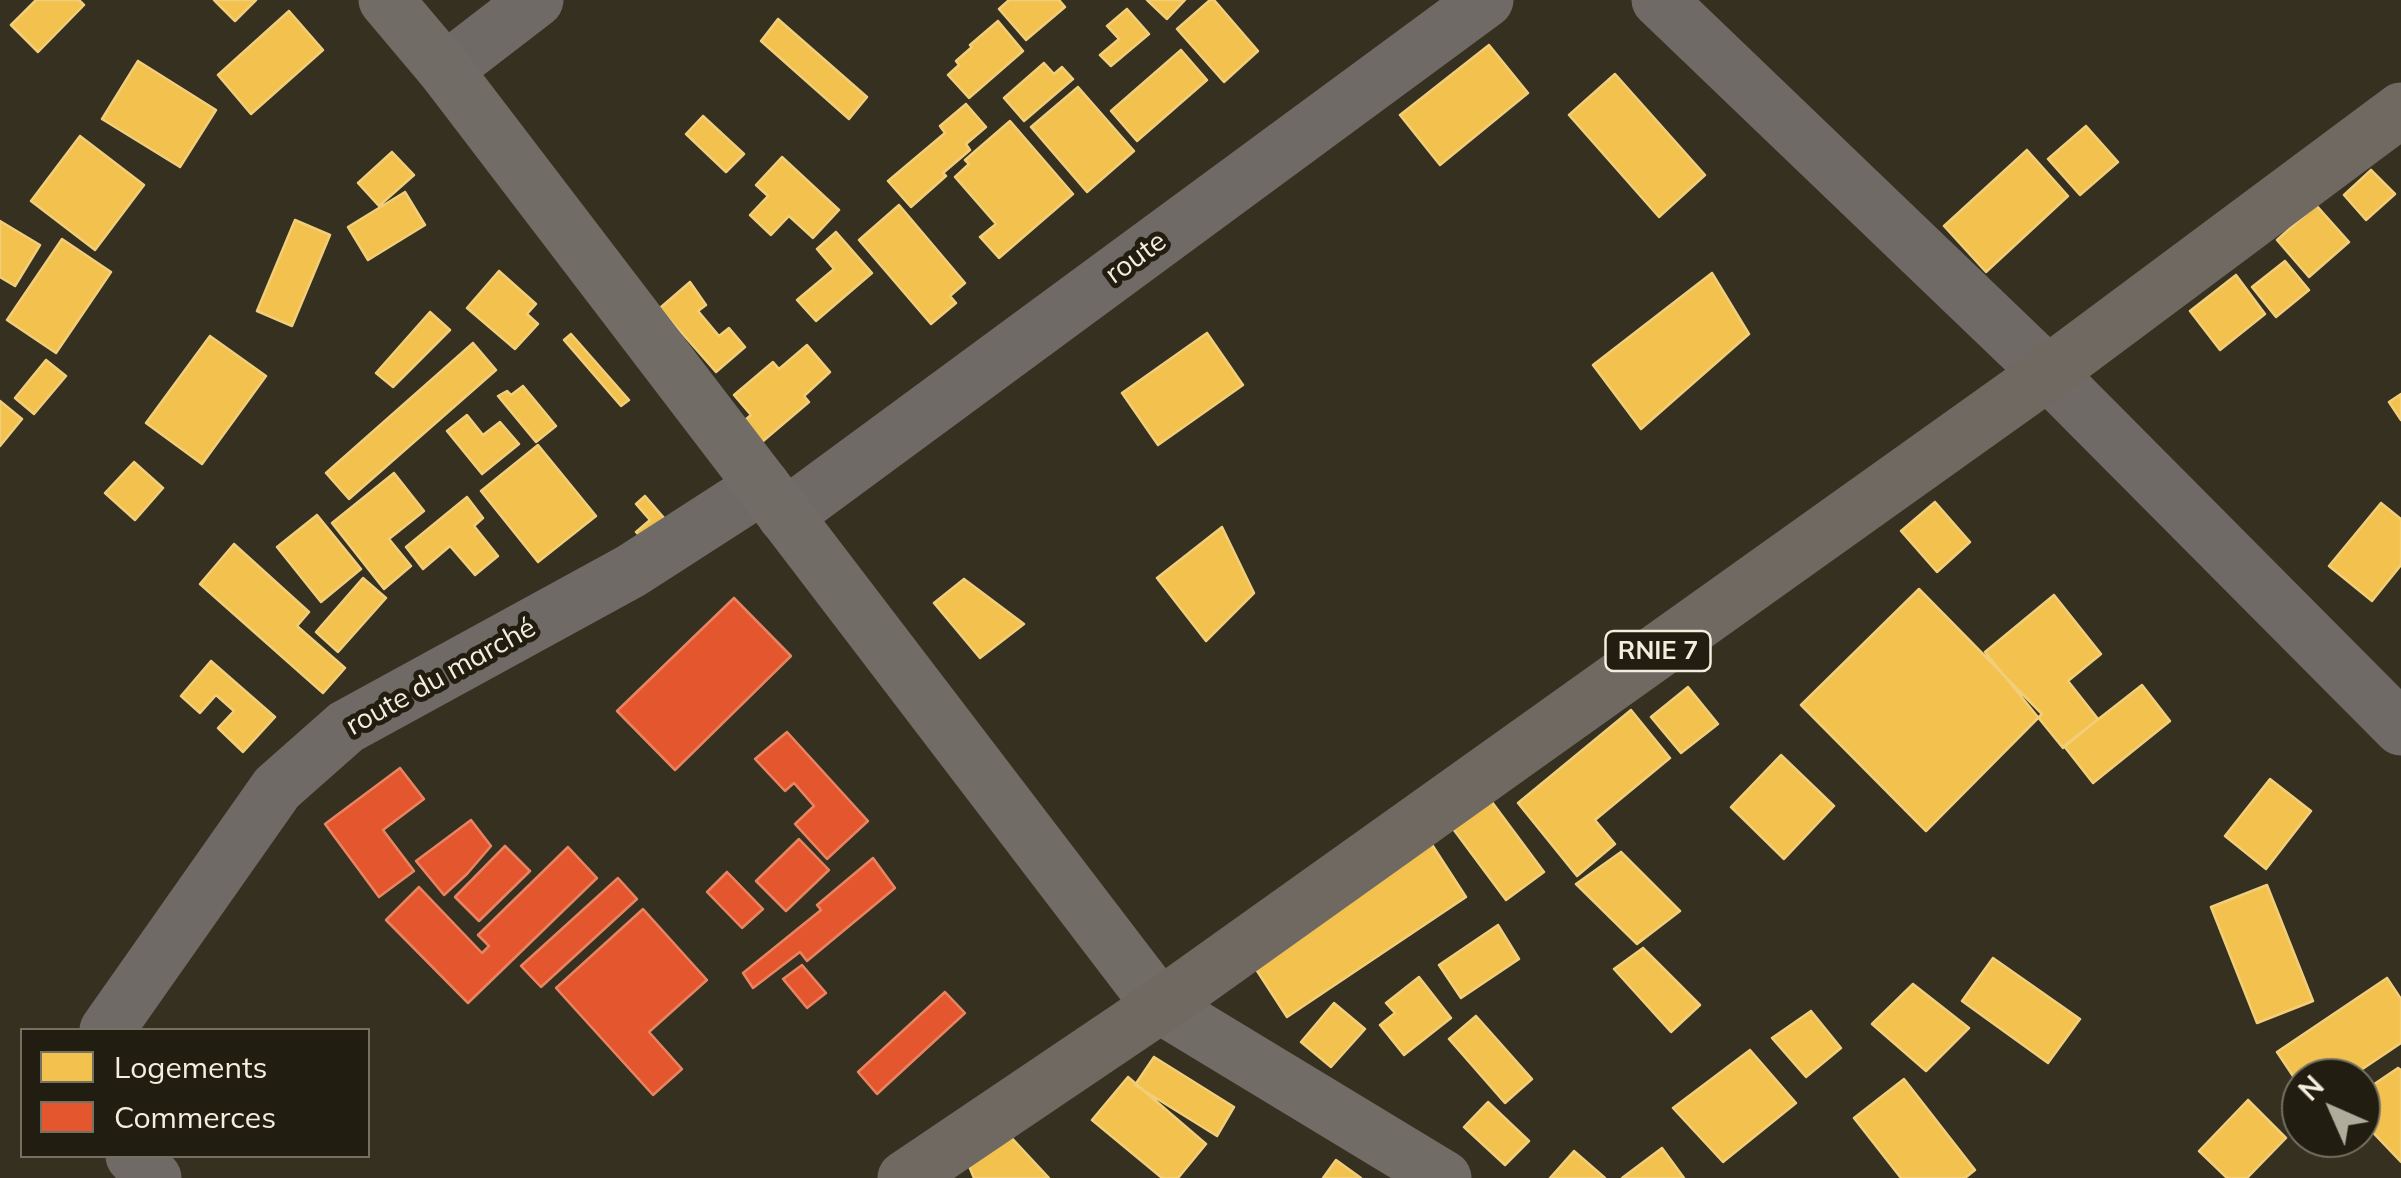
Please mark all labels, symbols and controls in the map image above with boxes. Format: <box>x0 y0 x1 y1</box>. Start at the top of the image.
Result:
street label: route <box>1099 225 1173 291</box>
street label: route du marché <box>340 611 542 743</box>
road number: RNIE 7 <box>1606 631 1710 671</box>
legend <box>20 1028 370 1158</box>
text: Logements <box>114 1048 267 1086</box>
north arrow <box>2281 1058 2381 1158</box>
text: N <box>2291 1068 2331 1108</box>
text: Commerces <box>114 1098 276 1136</box>

